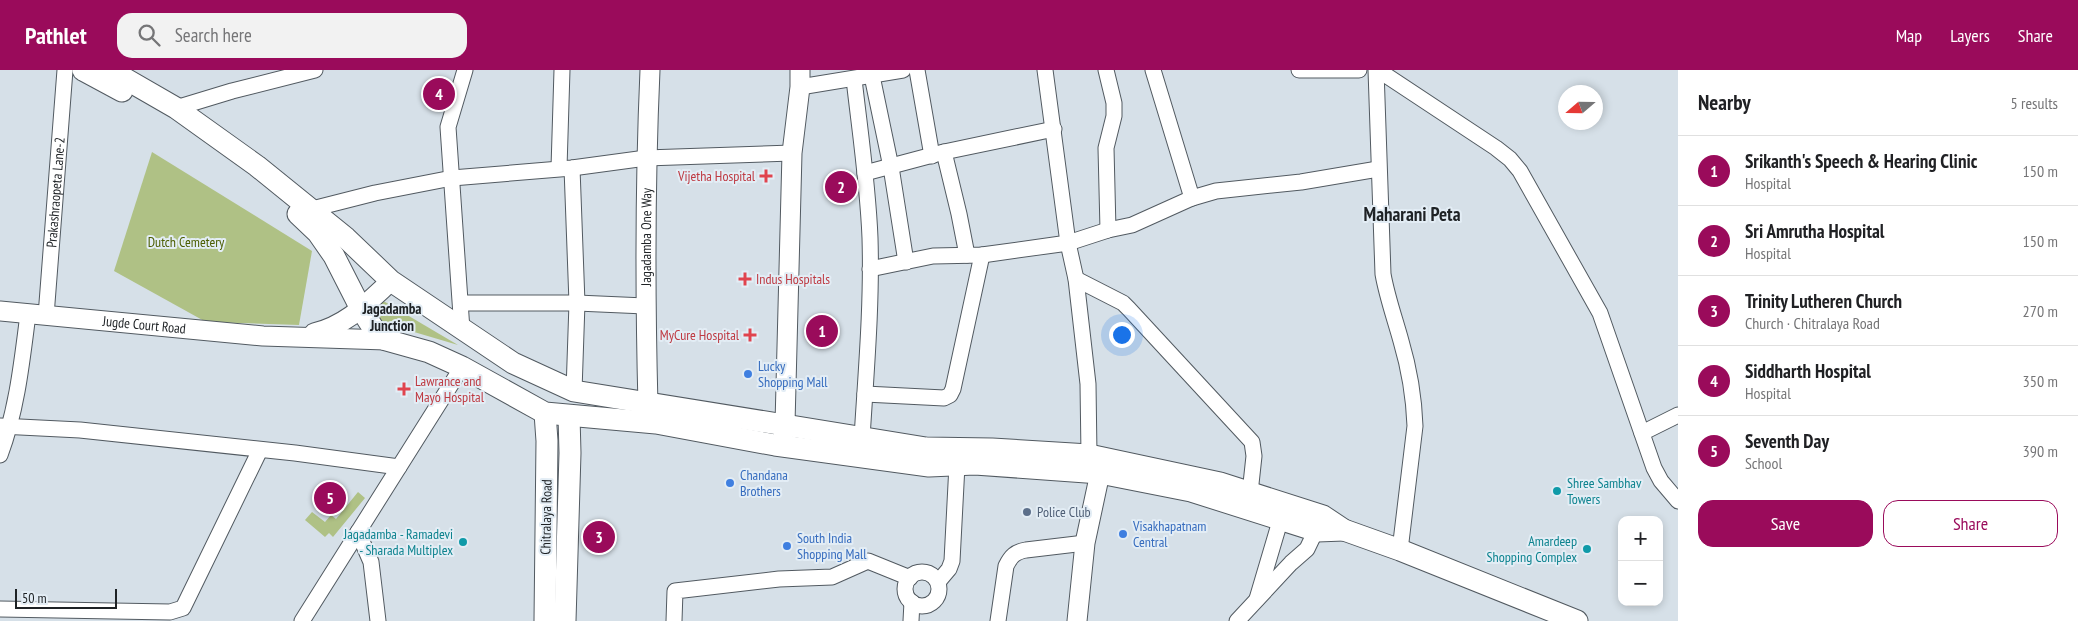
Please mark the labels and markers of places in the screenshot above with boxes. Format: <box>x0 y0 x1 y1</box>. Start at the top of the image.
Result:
pin: 4 <box>423 75 455 113</box>
place label: Vijetha Hospital <box>677 167 756 185</box>
pin: 2 <box>825 168 857 206</box>
marker: Vijetha Hospital <box>759 169 773 183</box>
place label: Indus Hospitals <box>756 270 830 288</box>
marker: Indus Hospitals <box>738 272 752 286</box>
pin: 1 <box>806 312 838 350</box>
place label: MyCure Hospital <box>660 326 740 344</box>
marker: MyCure Hospital <box>743 328 757 342</box>
place label: Lucky Shopping Mall <box>758 357 828 391</box>
marker: Lucky Shopping Mall <box>742 368 754 380</box>
place label: Lawrance and Mayo Hospital <box>415 372 485 406</box>
marker: Lawrance and Mayo Hospital <box>397 382 411 396</box>
place label: Chandana Brothers <box>740 466 788 500</box>
place label: Shree Sambhav Towers <box>1567 474 1642 508</box>
marker: Chandana Brothers <box>724 477 736 489</box>
pin: 5 <box>314 479 346 517</box>
marker: Shree Sambhav Towers <box>1551 485 1563 497</box>
place label: Police Club <box>1037 503 1091 521</box>
marker: Police Club <box>1021 506 1033 518</box>
place label: Visakhapatnam Central <box>1132 517 1206 551</box>
pin: 3 <box>583 518 615 556</box>
place label: Jagadamba - Ramadevi - Sharada Multiplex <box>343 525 453 559</box>
marker: Visakhapatnam Central <box>1117 528 1129 540</box>
place label: South India Shopping Mall <box>797 529 867 563</box>
place label: Amardeep Shopping Complex <box>1487 532 1577 566</box>
marker: Jagadamba - Ramadevi - Sharada Multiplex <box>457 536 469 548</box>
marker: South India Shopping Mall <box>781 540 793 552</box>
marker: Amardeep Shopping Complex <box>1581 543 1593 555</box>

